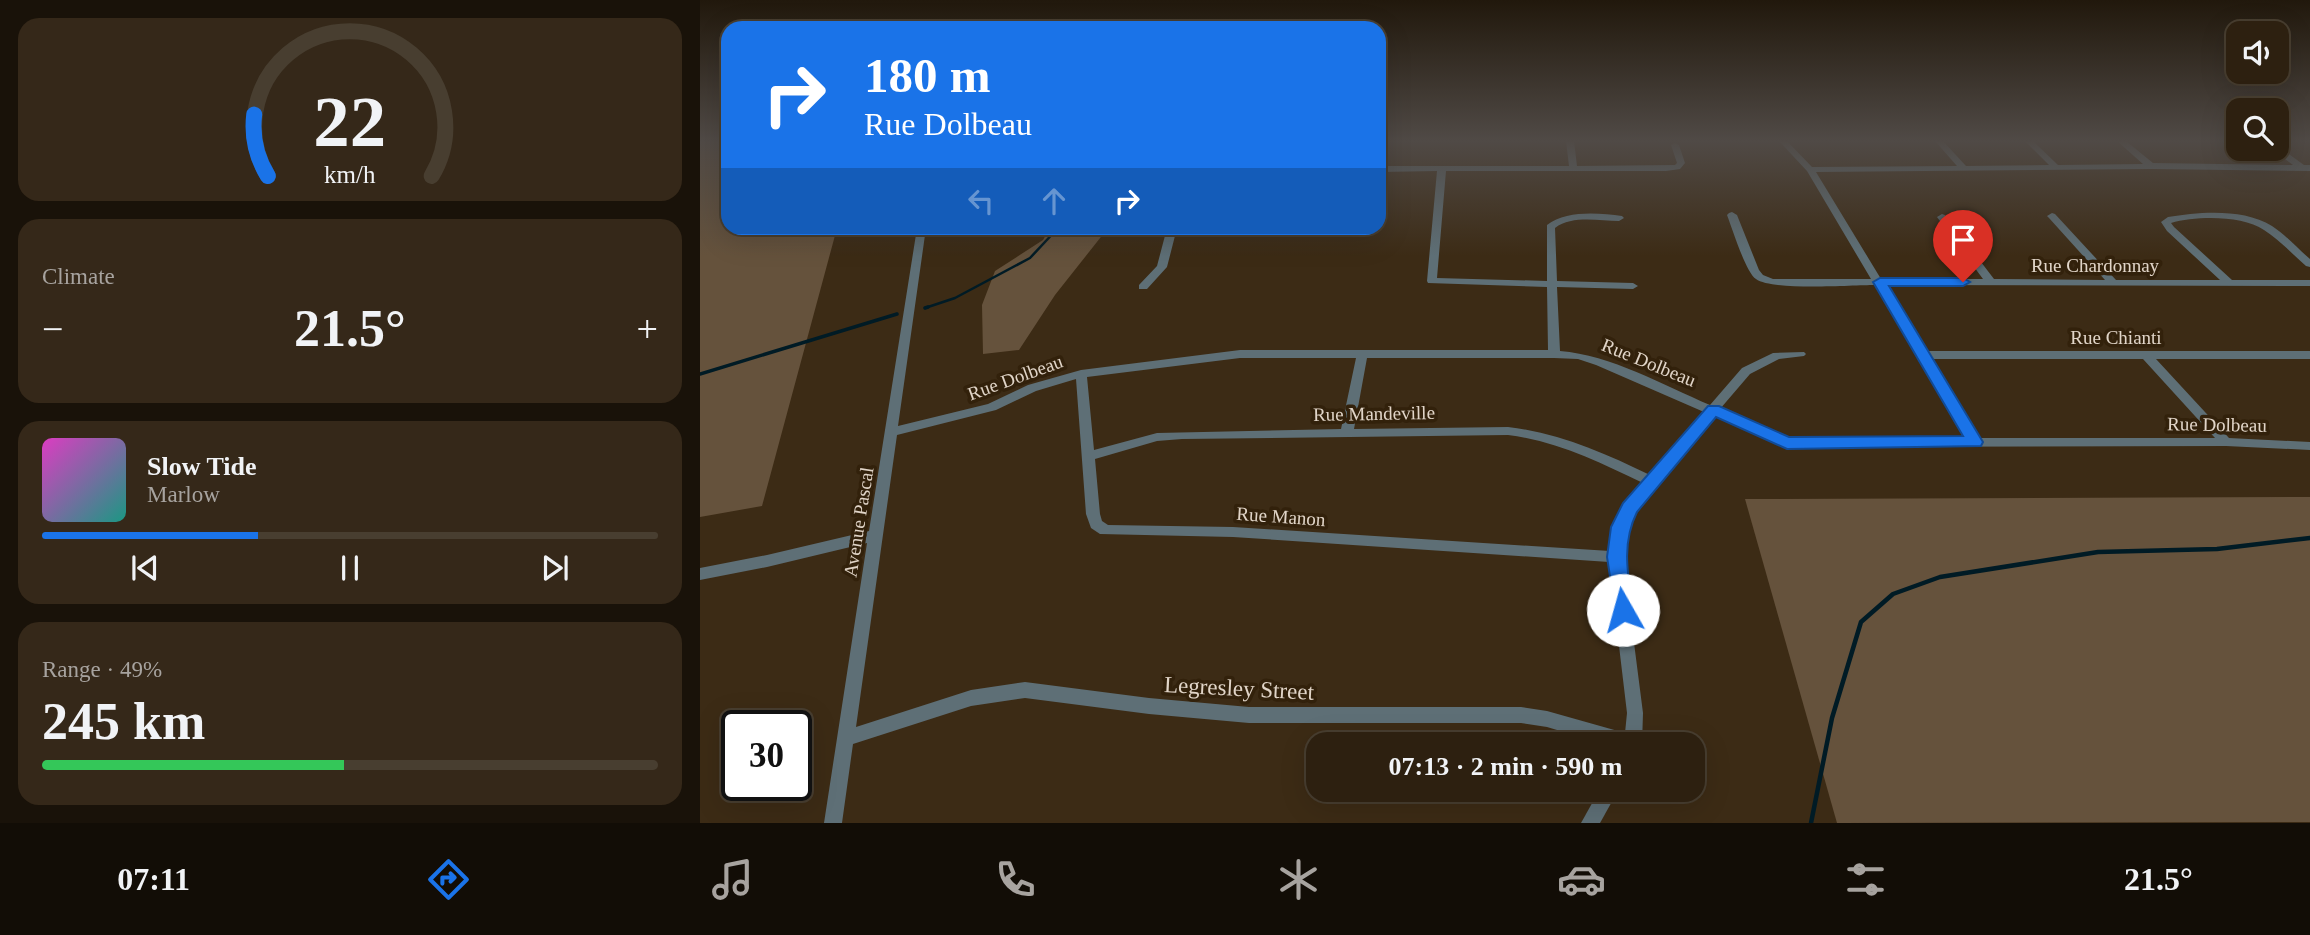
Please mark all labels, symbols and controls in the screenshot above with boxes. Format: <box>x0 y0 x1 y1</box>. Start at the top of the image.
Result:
map controls <box>2226 21 2289 161</box>
button: sound <box>2226 21 2289 84</box>
text: 180 m <box>864 48 991 103</box>
icon: right <box>749 49 840 140</box>
text: 22 <box>314 81 386 162</box>
button: search <box>2226 98 2289 161</box>
text: Rue Dolbeau <box>864 106 1032 142</box>
text: km/h <box>324 160 376 187</box>
icon: left <box>962 182 1000 220</box>
icon: ahead <box>1035 182 1073 220</box>
icon: right <box>1108 182 1146 220</box>
pin <box>1933 210 1993 282</box>
icon: arrive <box>1944 221 1982 259</box>
street label: Rue Chardonnay <box>2031 255 2160 276</box>
text: Climate <box>42 264 115 289</box>
text: 21.5° <box>294 300 406 357</box>
text: − <box>42 308 63 350</box>
text: + <box>637 308 658 350</box>
street label: Rue Chianti <box>2070 327 2162 348</box>
street label: Rue Dolbeau <box>1599 334 1699 391</box>
street label: Rue Dolbeau <box>965 350 1066 404</box>
street label: Rue Mandeville <box>1313 402 1435 425</box>
street label: Rue Dolbeau <box>2167 413 2268 436</box>
text: Slow Tide <box>147 452 257 481</box>
street label: Avenue Pascal <box>839 466 878 579</box>
text: Marlow <box>147 482 220 507</box>
street label: Rue Manon <box>1236 503 1327 530</box>
icon: previous <box>126 549 164 587</box>
icon: pause <box>331 549 369 587</box>
icon: next <box>536 549 574 587</box>
position arrow <box>1586 573 1660 647</box>
text: Range · 49% <box>42 657 162 682</box>
street label: Legresley Street <box>1163 672 1315 705</box>
text: 245 km <box>42 693 205 750</box>
speed limit sign: 30 <box>721 710 812 801</box>
text: 07:13 · 2 min · 590 m <box>1389 752 1623 781</box>
icon: directions <box>424 855 473 904</box>
icon: music <box>708 855 757 904</box>
icon: phone <box>991 855 1040 904</box>
icon: climate <box>1274 855 1323 904</box>
icon: car <box>1557 855 1606 904</box>
icon: filters <box>1841 855 1890 904</box>
text: 07:11 <box>117 861 190 897</box>
text: 21.5° <box>2124 861 2193 897</box>

